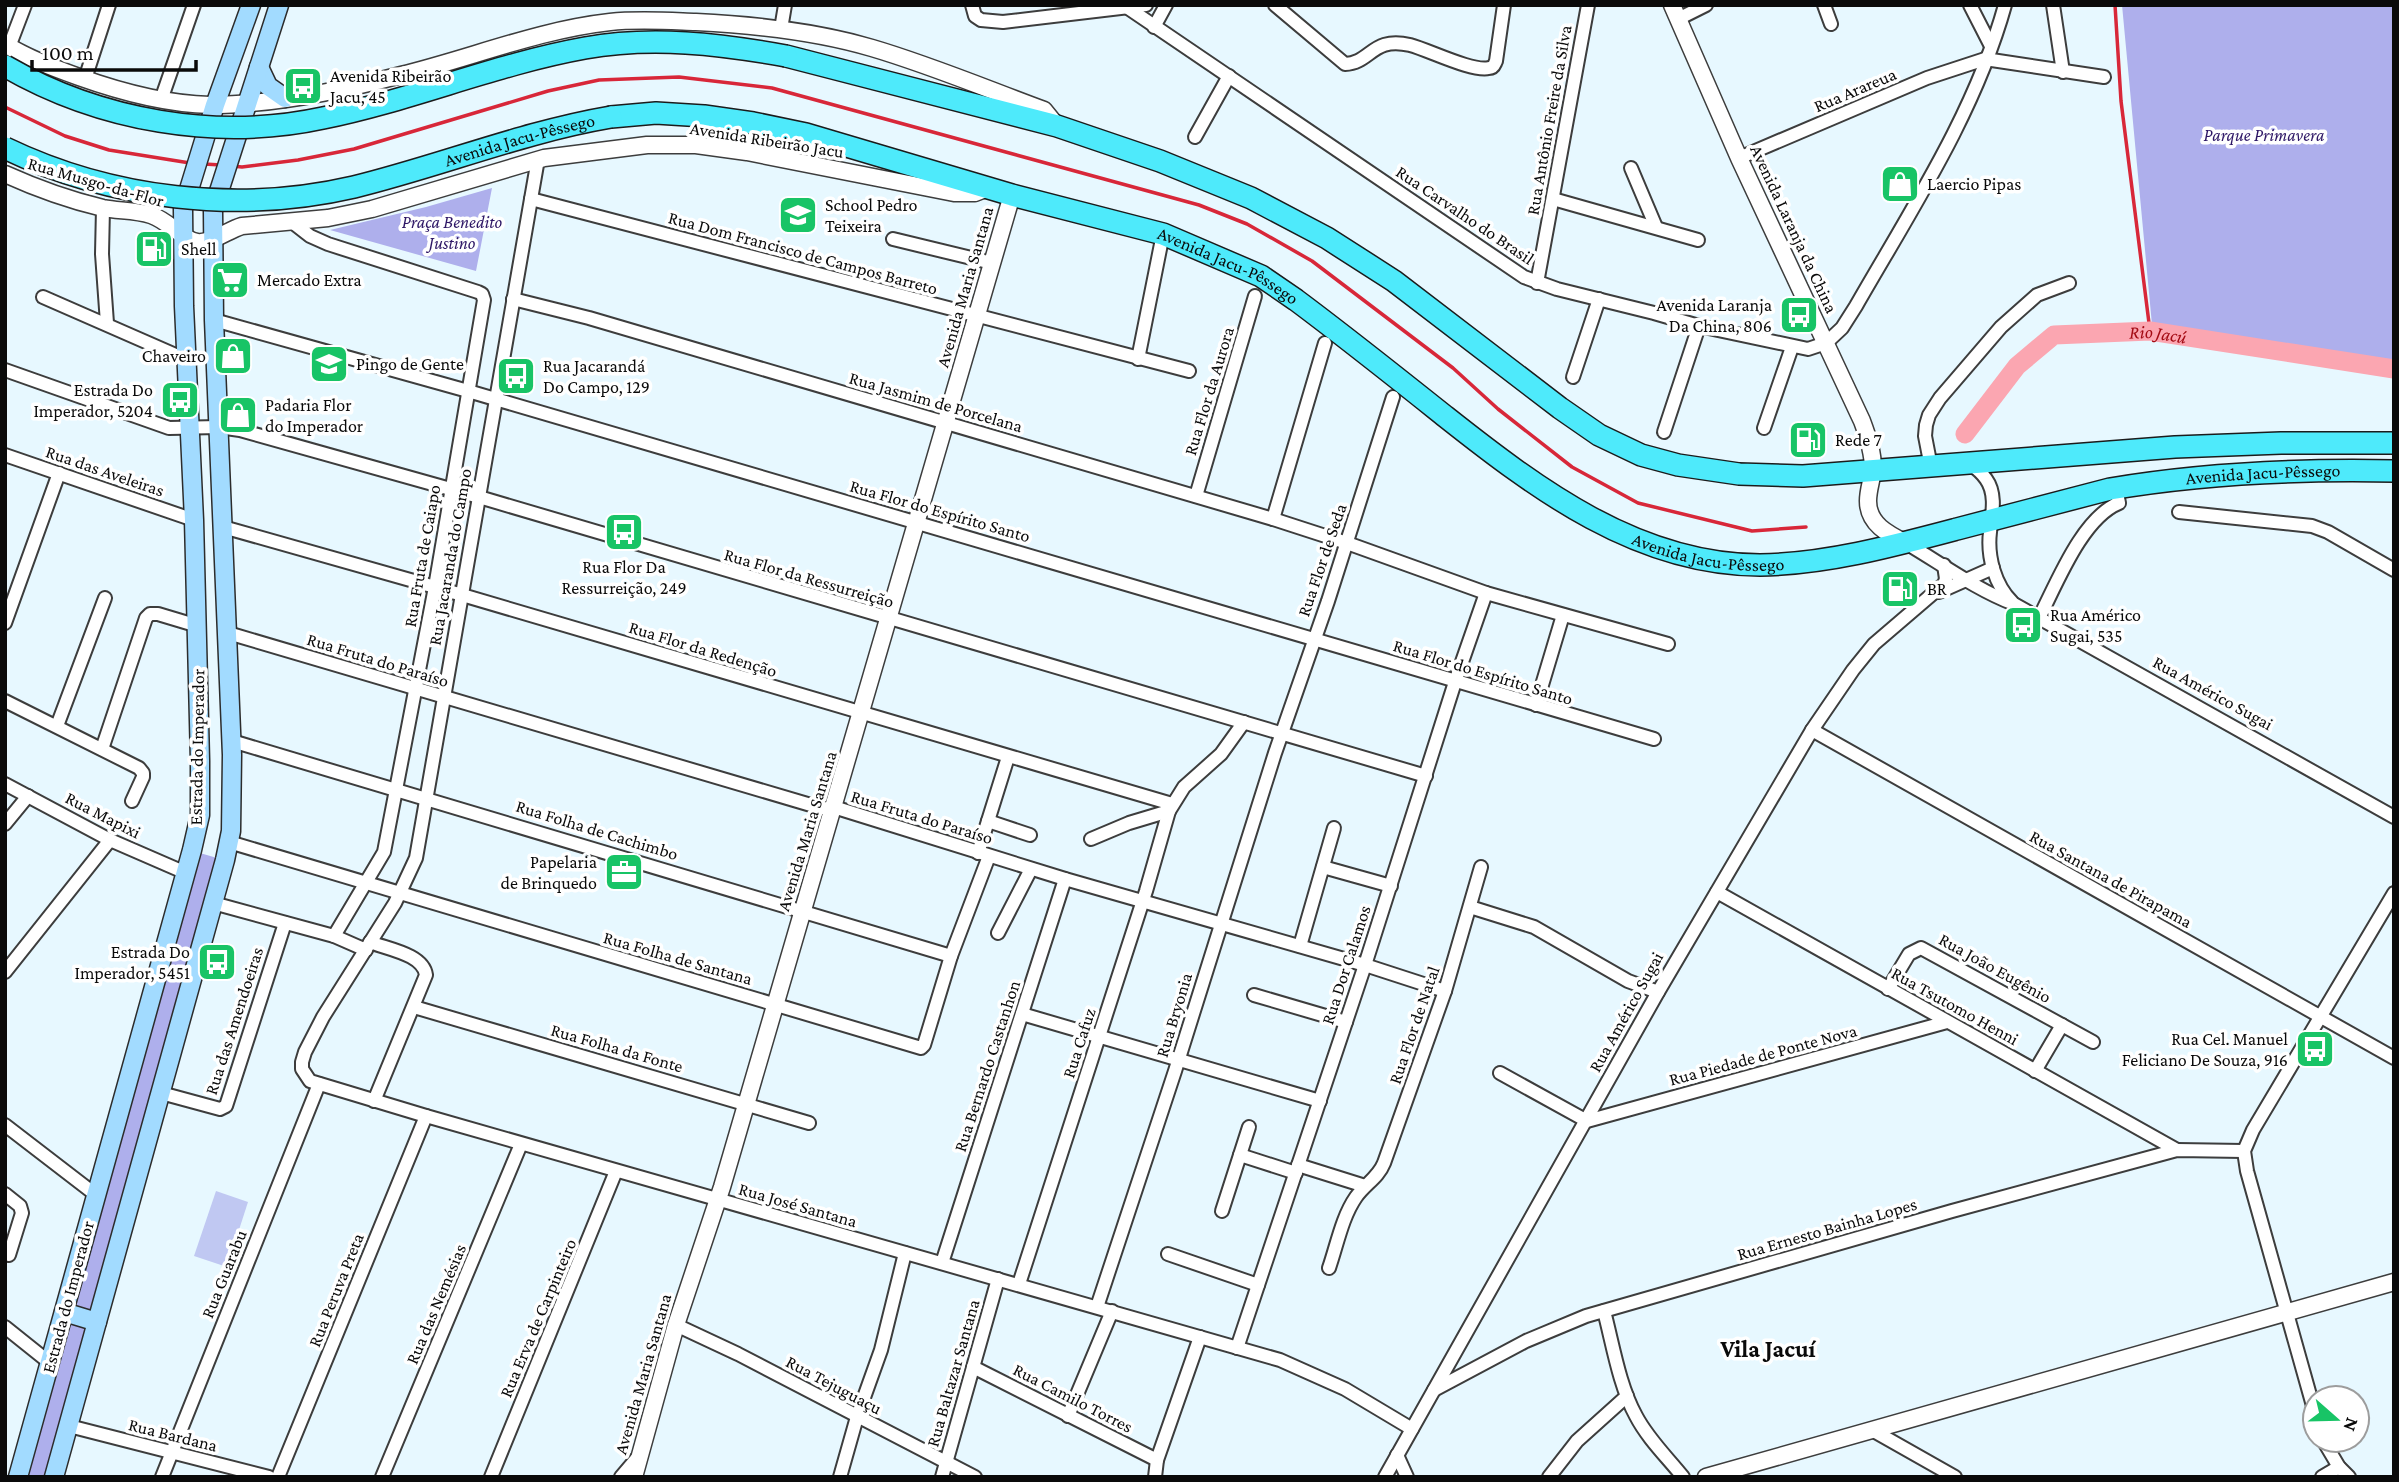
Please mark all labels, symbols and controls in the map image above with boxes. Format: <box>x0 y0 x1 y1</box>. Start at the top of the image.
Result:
street label: Rua Antônio Freire da Silva <box>1522 23 1576 217</box>
scale bar <box>32 28 196 72</box>
text: 100 m <box>42 41 94 65</box>
street label: Rua Arareua <box>1811 64 1899 116</box>
bus stop icon: Avenida Ribeirão Jacu, 45 <box>282 65 324 107</box>
place label: Avenida Ribeirão Jacu, 45 <box>328 66 451 107</box>
street label: Avenida Jacu-Pêssego <box>442 110 597 171</box>
street label: Avenida Ribeirão Jacu <box>689 118 846 162</box>
park label: Parque Primavera <box>2204 125 2325 145</box>
street label: Avenida Laranja da China <box>1745 142 1842 317</box>
street label: Rua Musgo-da-Flor <box>26 153 167 211</box>
street label: Rua Carvalho do Brasil <box>1392 161 1538 269</box>
shop icon: Laercio Pipas <box>1879 163 1921 205</box>
place label: Laercio Pipas <box>1927 174 2021 194</box>
school or university icon: School Pedro Teixeira <box>777 194 819 236</box>
place label: School Pedro Teixeira <box>825 195 918 236</box>
street label: Avenida Maria Santana <box>932 204 998 370</box>
street label: Rua Dom Francisco de Campos Barreto <box>666 207 940 299</box>
park label: Praça Benedito Justino <box>402 212 503 253</box>
street label: Avenida Jacu-Pêssego <box>1155 223 1302 309</box>
fuel station icon: Shell <box>133 228 175 270</box>
place label: Shell <box>181 239 217 259</box>
supermarket icon: Mercado Extra <box>209 259 251 301</box>
place label: Mercado Extra <box>257 270 362 290</box>
bus stop icon: Avenida Laranja Da China, 806 <box>1778 294 1820 336</box>
place label: Avenida Laranja Da China, 806 <box>1656 295 1772 336</box>
water label: Rio Jacú <box>2129 320 2189 347</box>
street label: Rua Flor da Aurora <box>1180 324 1238 458</box>
shop icon: Chaveiro <box>212 335 254 377</box>
school or university icon: Pingo de Gente <box>308 343 350 385</box>
place label: Chaveiro <box>142 346 206 366</box>
place label: Pingo de Gente <box>356 354 464 374</box>
bus stop icon: Rua Jacarandá Do Campo, 129 <box>495 355 537 397</box>
place label: Rua Jacarandá Do Campo, 129 <box>543 356 650 397</box>
street label: Rua Jasmim de Porcelana <box>847 368 1025 436</box>
bus stop icon: Estrada Do Imperador, 5204 <box>159 379 201 421</box>
place label: Estrada Do Imperador, 5204 <box>33 380 153 421</box>
shop icon: Padaria Flor do Imperador <box>217 394 259 436</box>
place label: Padaria Flor do Imperador <box>265 395 364 436</box>
fuel station icon: Rede 7 <box>1787 419 1829 461</box>
place label: Rede 7 <box>1835 430 1882 450</box>
street label: Rua das Aveleiras <box>43 441 167 501</box>
street label: Avenida Jacu-Pêssego <box>2185 461 2341 489</box>
street label: Rua Jacaranda do Campo <box>425 467 475 647</box>
street label: Rua Flor do Espírito Santo <box>848 476 1032 546</box>
street label: Rua Fruta de Caiapo <box>400 483 444 629</box>
street label: Rua Flor de Seda <box>1293 501 1351 619</box>
bus stop icon: Rua Flor Da Ressurreição, 249 <box>603 511 645 553</box>
street label: Avenida Jacu-Pêssego <box>1629 529 1785 575</box>
street label: Rua Flor da Ressurreição <box>722 544 896 612</box>
place label: Rua Flor Da Ressurreição, 249 <box>561 557 687 598</box>
fuel station icon: BR <box>1879 568 1921 610</box>
place label: BR <box>1927 579 1948 599</box>
bus stop icon: Rua Américo Sugai, 535 <box>2002 604 2044 646</box>
place label: Rua Américo Sugai, 535 <box>2050 605 2141 646</box>
street label: Rua Flor da Redenção <box>626 617 780 681</box>
street label: Rua Fruta do Paraíso <box>305 629 451 691</box>
street label: Rua Flor do Espírito Santo <box>1391 635 1575 709</box>
street label: Rua Américo Sugai <box>2150 652 2277 734</box>
street label: Estrada do Imperador <box>186 668 208 825</box>
street label: Avenida Maria Santana <box>773 749 841 913</box>
street label: Rua Fruta do Paraíso <box>849 786 995 848</box>
street label: Rua Mapixi <box>62 788 144 843</box>
street label: Rua Folha de Cachimbo <box>513 796 681 864</box>
street label: Rua Santana de Pirapama <box>2026 826 2196 932</box>
office icon: Papelaria de Brinquedo <box>603 851 645 893</box>
place label: Papelaria de Brinquedo <box>501 852 597 893</box>
street label: Rua Dor Calamos <box>1317 903 1375 1027</box>
street label: Rua Folha de Santana <box>601 927 755 989</box>
street label: Rua João Eugênio <box>1936 929 2055 1007</box>
bus stop icon: Estrada Do Imperador, 5451 <box>196 941 238 983</box>
place label: Estrada Do Imperador, 5451 <box>74 942 190 983</box>
street label: Rua das Amendoeiras <box>201 945 267 1097</box>
street label: Rua Américo Sugai <box>1585 948 1667 1075</box>
street label: Rua Flor de Natal <box>1385 963 1444 1086</box>
street label: Rua Tsutomo Henni <box>1888 963 2022 1049</box>
street label: Rua Bryonia <box>1152 970 1196 1060</box>
street label: Rua Bernardo Castanhon <box>950 977 1024 1154</box>
street label: Rua Cafuz <box>1058 1005 1100 1081</box>
street label: Rua Folha da Fonte <box>549 1020 685 1076</box>
street label: Rua Piedade de Ponte Nova <box>1667 1020 1859 1090</box>
bus stop icon: Rua Cel. Manuel Feliciano De Souza, 916 <box>2294 1028 2336 1070</box>
place label: Rua Cel. Manuel Feliciano De Souza, 916 <box>2122 1029 2288 1070</box>
street label: Rua José Santana <box>736 1179 860 1231</box>
street label: Rua Ernesto Bainha Lopes <box>1735 1194 1919 1264</box>
street label: Estrada do Imperador <box>38 1218 98 1375</box>
street label: Rua Guarabu <box>197 1227 251 1321</box>
street label: Rua Peruva Preta <box>304 1230 368 1350</box>
street label: Rua Erva de Carpinteiro <box>496 1236 581 1400</box>
street label: Rua das Nemésias <box>402 1241 470 1367</box>
street label: Avenida Maria Santana <box>610 1291 676 1457</box>
street label: Rua Baltazar Santana <box>922 1297 984 1449</box>
district label: Vila Jacuí <box>1720 1335 1817 1362</box>
street label: Rua Tejuguaçu <box>782 1351 886 1420</box>
street label: Rua Camilo Torres <box>1010 1359 1136 1437</box>
north arrow <box>2301 1384 2371 1454</box>
street label: Rua Bardana <box>126 1414 220 1456</box>
text: N <box>2339 1415 2364 1434</box>

